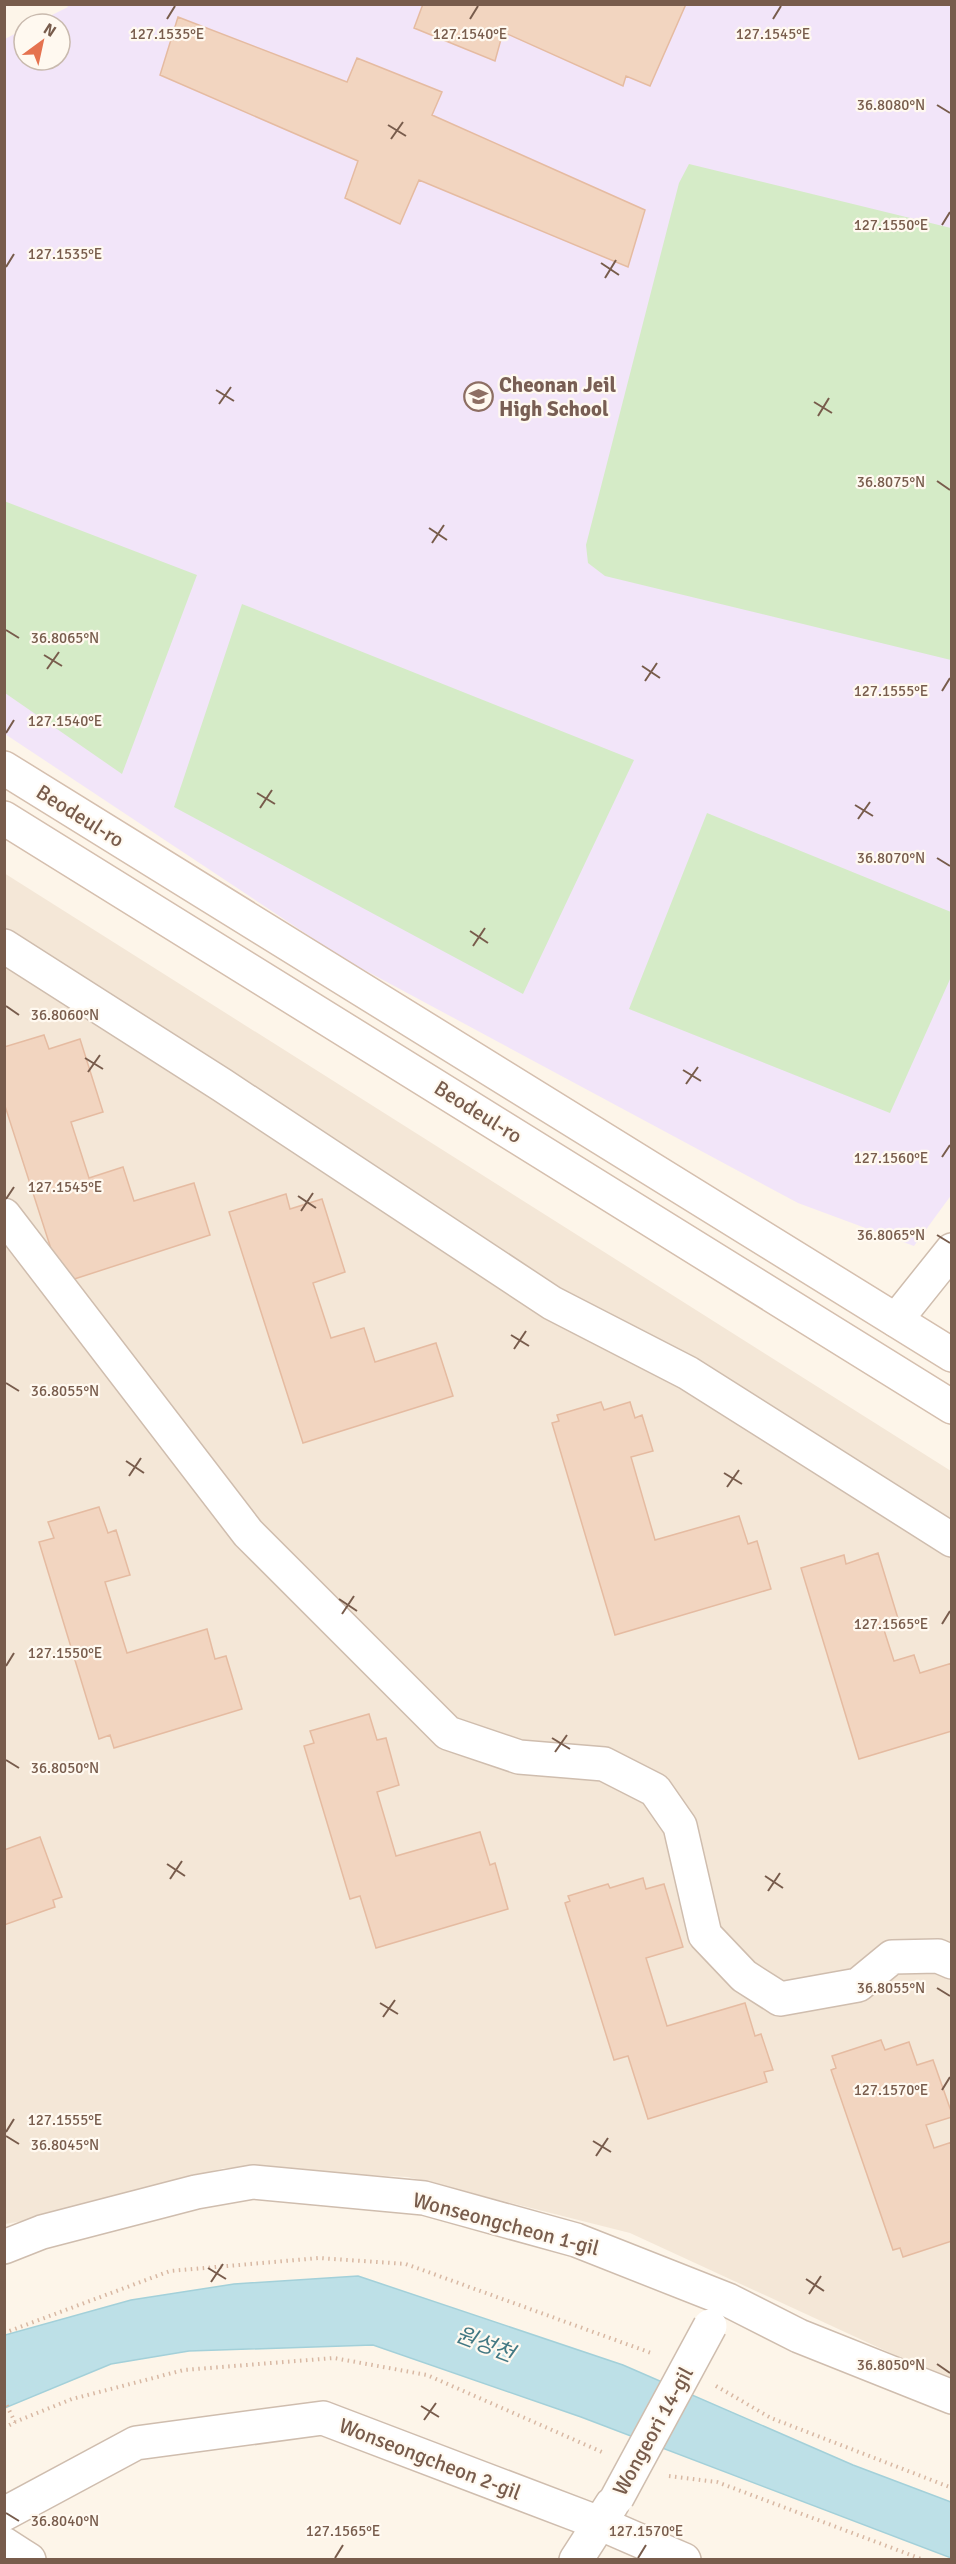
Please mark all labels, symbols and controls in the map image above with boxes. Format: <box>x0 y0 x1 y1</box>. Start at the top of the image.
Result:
north arrow <box>12 12 72 72</box>
text: N <box>40 19 60 42</box>
text: 127.1535°E <box>130 25 204 43</box>
text: 127.1540°E <box>433 25 507 43</box>
text: 127.1545°E <box>736 25 810 43</box>
text: 36.8080°N <box>857 96 925 114</box>
text: 127.1550°E <box>854 216 928 234</box>
text: 127.1535°E <box>28 245 102 263</box>
place label: Cheonan Jeil High School <box>499 372 617 422</box>
school or university icon: Cheonan Jeil High School <box>462 381 494 413</box>
text: 36.8075°N <box>857 473 925 491</box>
text: 36.8065°N <box>31 629 99 647</box>
text: 127.1555°E <box>854 682 928 700</box>
text: 127.1540°E <box>28 712 102 730</box>
street label: Beodeul-ro <box>31 779 129 853</box>
text: 36.8070°N <box>857 849 925 867</box>
text: 36.8060°N <box>31 1006 99 1024</box>
street label: Beodeul-ro <box>429 1075 527 1149</box>
text: 127.1560°E <box>854 1149 928 1167</box>
text: 127.1545°E <box>28 1178 102 1196</box>
text: 36.8065°N <box>857 1226 925 1244</box>
text: 36.8055°N <box>31 1382 99 1400</box>
text: 127.1565°E <box>854 1615 928 1633</box>
text: 127.1550°E <box>28 1644 102 1662</box>
text: 36.8050°N <box>31 1759 99 1777</box>
text: 36.8055°N <box>857 1979 925 1997</box>
text: 127.1570°E <box>854 2081 928 2099</box>
text: 127.1555°E <box>28 2111 102 2129</box>
text: 36.8045°N <box>31 2136 99 2154</box>
street label: Wonseongcheon 1-gil <box>410 2187 602 2261</box>
water label: 원성천 <box>452 2321 521 2368</box>
text: 36.8050°N <box>857 2356 925 2374</box>
street label: Wongeori 14-gil <box>607 2362 699 2500</box>
street label: Wonseongcheon 2-gil <box>335 2412 525 2506</box>
text: 36.8040°N <box>31 2512 99 2530</box>
text: 127.1565°E <box>306 2522 380 2540</box>
text: 127.1570°E <box>609 2522 683 2540</box>

